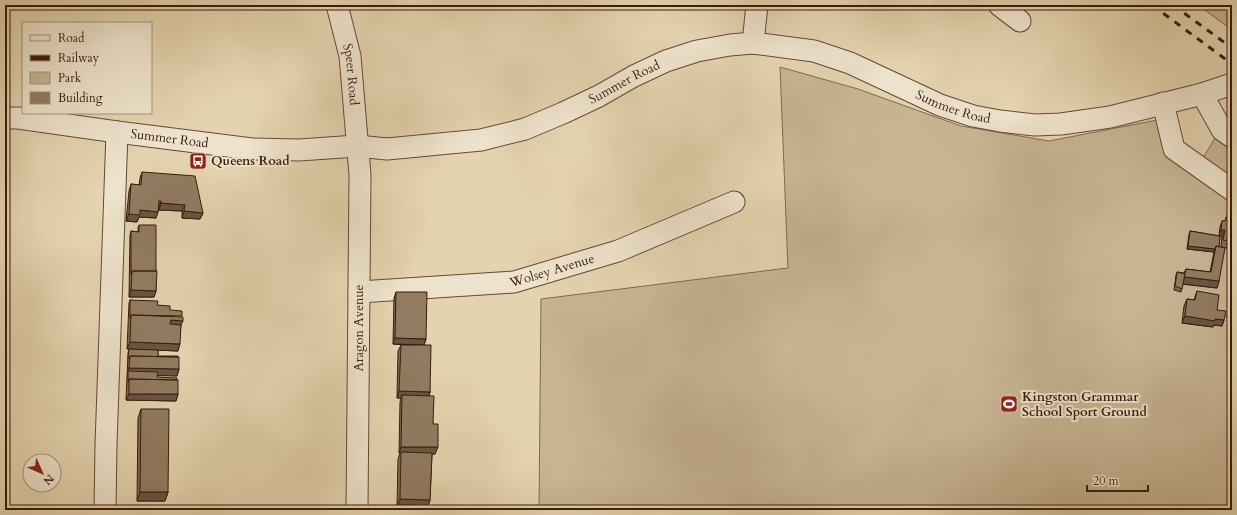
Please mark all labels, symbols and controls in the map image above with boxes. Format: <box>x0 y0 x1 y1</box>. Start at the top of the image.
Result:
legend <box>22 22 152 114</box>
text: Road <box>58 30 85 46</box>
street label: Speer Road <box>338 41 363 106</box>
text: Railway <box>58 50 100 66</box>
street label: Summer Road <box>586 56 663 109</box>
text: Park <box>58 70 82 86</box>
street label: Summer Road <box>913 86 992 128</box>
text: Building <box>58 90 103 106</box>
street label: Summer Road <box>130 125 210 152</box>
bus stop icon: Queens Road <box>188 151 208 171</box>
place label: Queens Road <box>211 152 290 170</box>
street label: Wolsey Avenue <box>507 250 597 292</box>
street label: Aragon Avenue <box>350 284 368 371</box>
place label: Kingston Grammar School Sport Ground <box>1022 388 1148 421</box>
sports icon: Kingston Grammar School Sport Ground <box>999 394 1019 414</box>
north arrow <box>22 453 62 493</box>
scale bar <box>1087 467 1148 493</box>
text: N <box>40 471 57 489</box>
text: 20 m <box>1093 473 1120 489</box>

